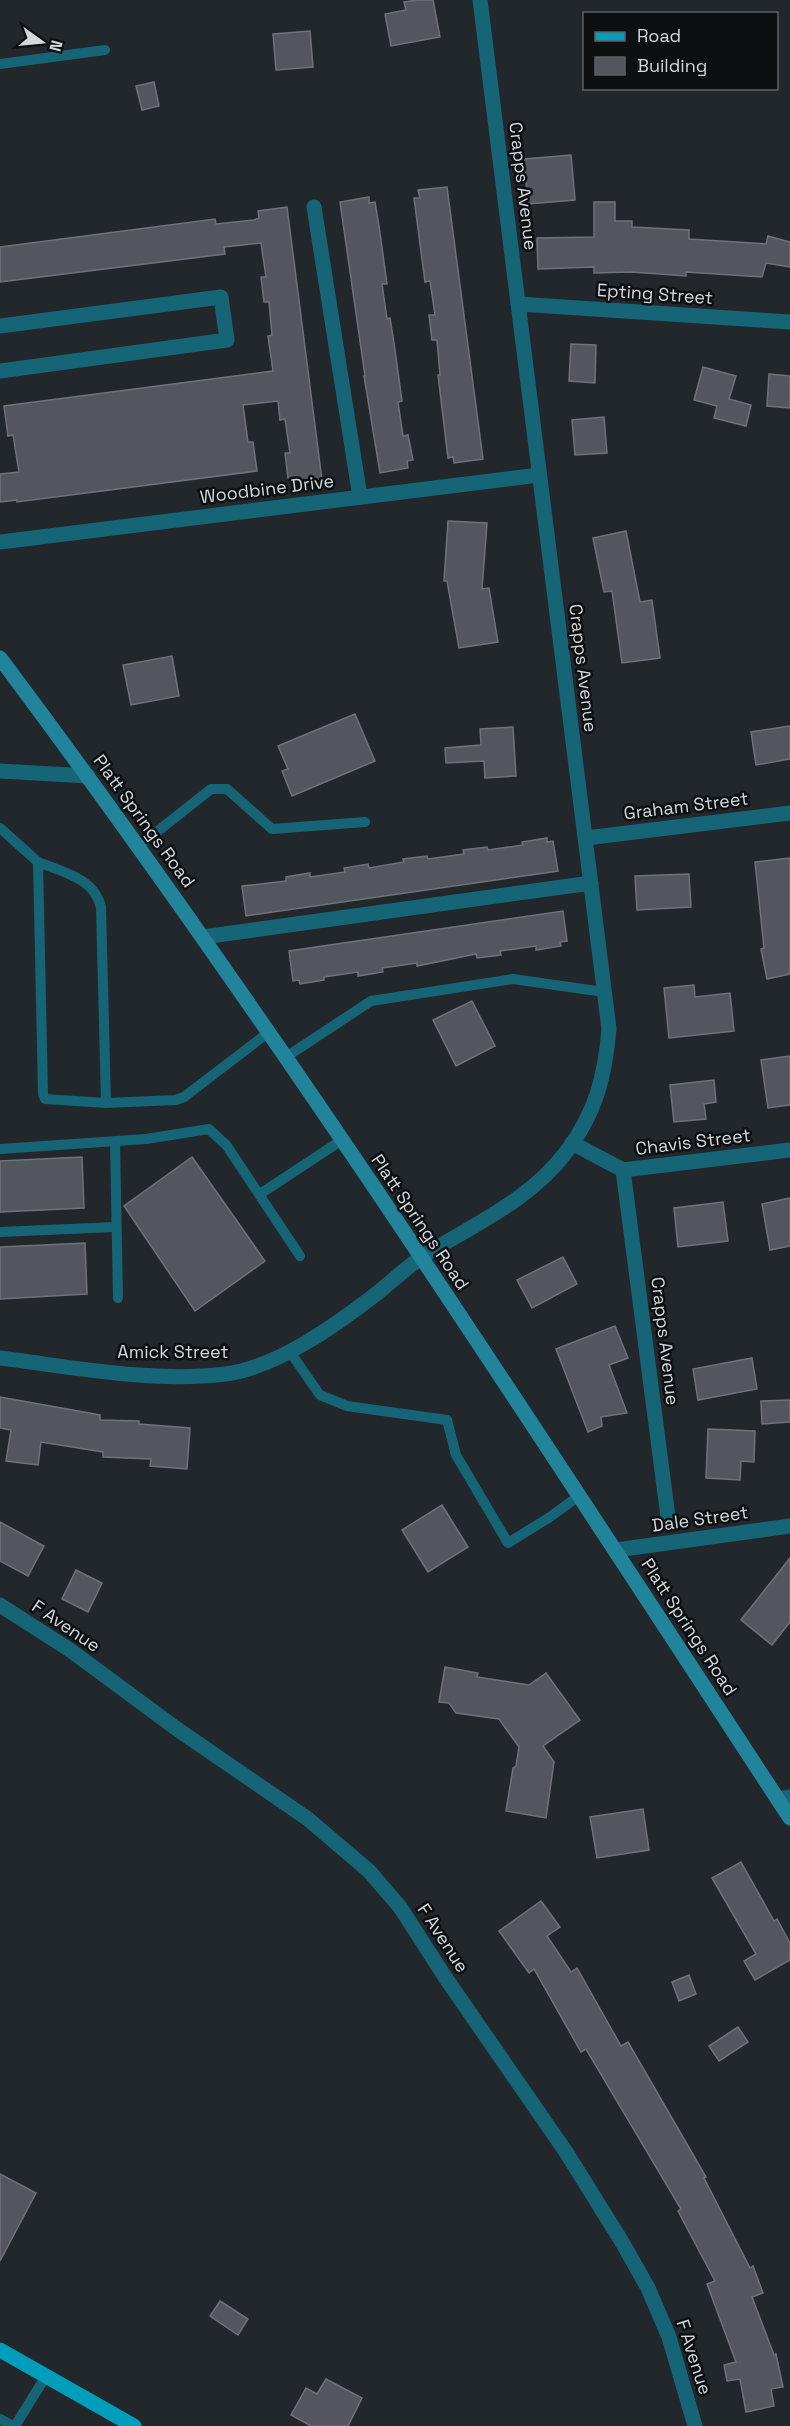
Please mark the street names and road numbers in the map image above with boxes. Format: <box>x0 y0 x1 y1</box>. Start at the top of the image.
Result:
street label: Crapps Avenue <box>504 121 543 251</box>
street label: Epting Street <box>596 278 714 309</box>
street label: Woodbine Drive <box>199 469 335 508</box>
street label: Crapps Avenue <box>564 603 603 733</box>
street label: Platt Springs Road <box>88 750 200 892</box>
street label: Graham Street <box>622 786 749 825</box>
street label: Chavis Street <box>634 1123 752 1160</box>
street label: Platt Springs Road <box>366 1149 474 1294</box>
street label: Crapps Avenue <box>646 1276 685 1406</box>
street label: Amick Street <box>117 1340 229 1363</box>
street label: Dale Street <box>650 1500 750 1537</box>
street label: Platt Springs Road <box>636 1554 742 1700</box>
street label: F Avenue <box>28 1594 105 1657</box>
street label: F Avenue <box>413 1899 474 1977</box>
street label: F Avenue <box>672 2316 717 2397</box>

